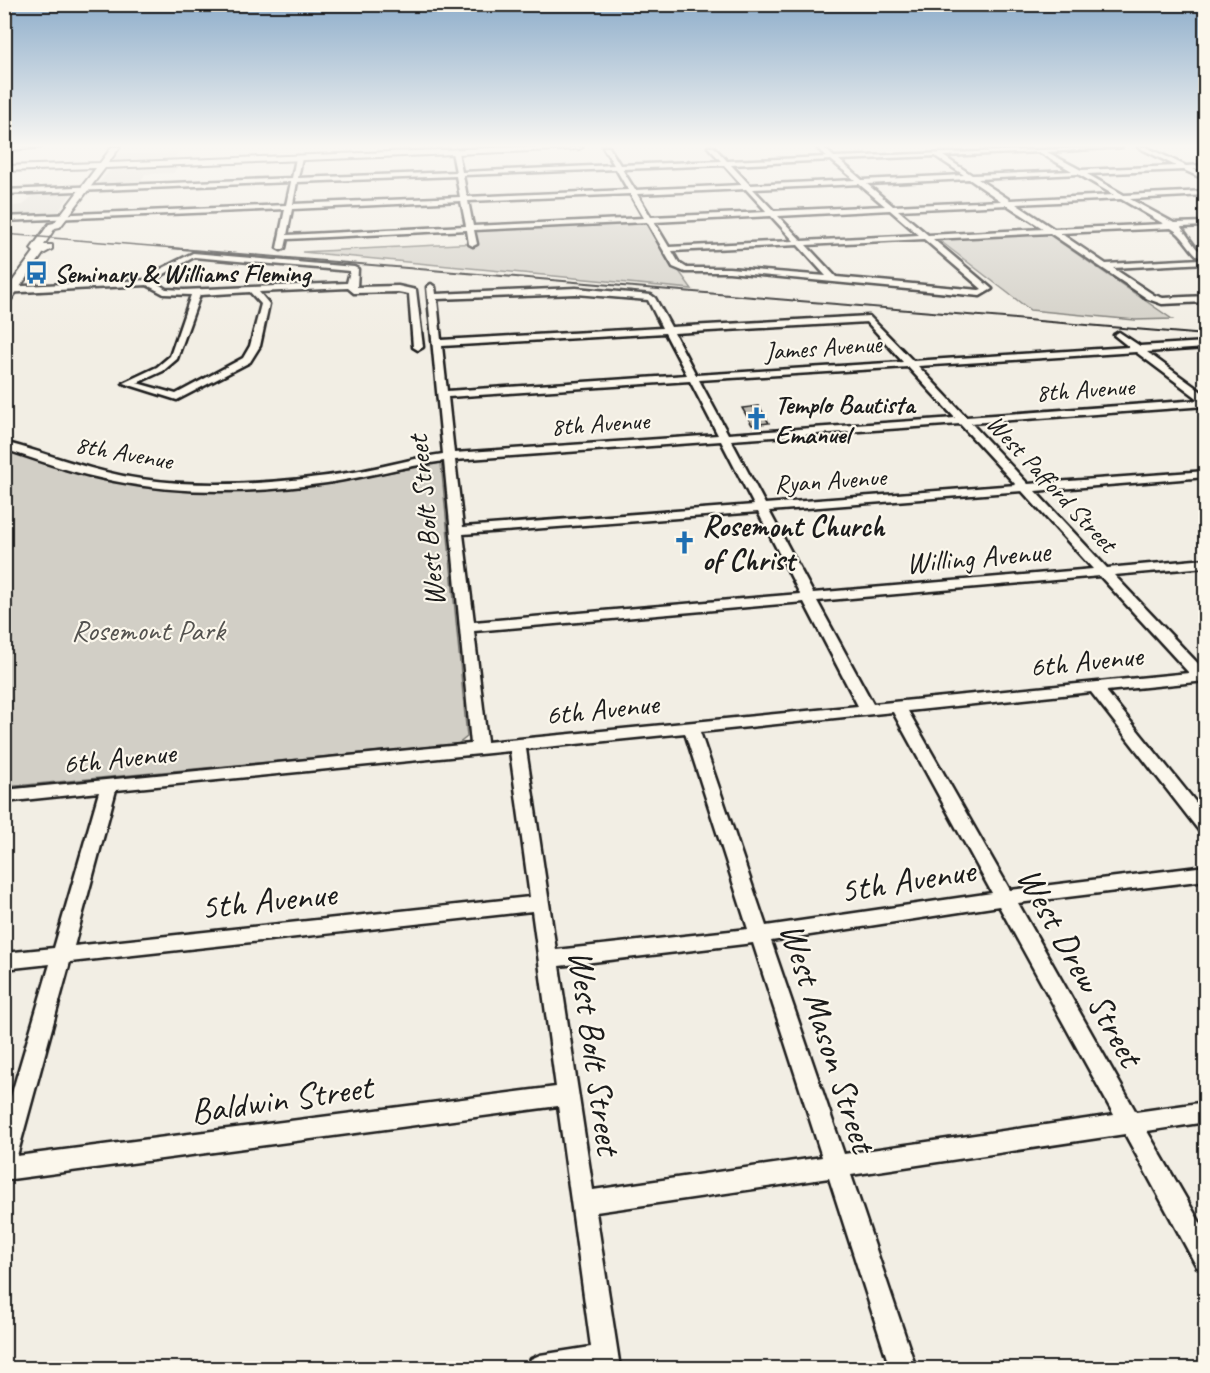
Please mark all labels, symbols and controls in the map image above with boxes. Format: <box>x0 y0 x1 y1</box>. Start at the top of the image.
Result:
place label: Seminary & Williams Fleming <box>54 257 313 290</box>
bus stop icon: Seminary & Williams Fleming <box>23 260 49 286</box>
street label: James Avenue <box>762 327 884 368</box>
street label: 8th Avenue <box>1035 370 1137 409</box>
place label: Templo Bautista Emanuel <box>775 388 917 451</box>
street label: 8th Avenue <box>550 404 652 443</box>
church icon: Templo Bautista Emanuel <box>744 406 770 432</box>
street label: West Pafford Street <box>979 408 1126 561</box>
street label: 8th Avenue <box>73 428 177 478</box>
street label: West Bolt Street <box>398 431 454 608</box>
street label: Ryan Avenue <box>773 460 890 501</box>
place label: Rosemont Church of Christ <box>702 507 886 579</box>
church icon: Rosemont Church of Christ <box>671 530 697 556</box>
street label: Willing Avenue <box>904 532 1054 582</box>
park label: Rosemont Park <box>71 611 227 649</box>
street label: 6th Avenue <box>1028 636 1147 686</box>
street label: 6th Avenue <box>544 684 663 734</box>
street label: 6th Avenue <box>61 733 180 783</box>
street label: 5th Avenue <box>836 846 980 913</box>
street label: West Drew Street <box>1007 859 1155 1077</box>
street label: 5th Avenue <box>198 870 340 930</box>
street label: West Mason Street <box>769 917 888 1161</box>
street label: West Bolt Street <box>558 947 633 1160</box>
street label: Baldwin Street <box>188 1063 378 1134</box>

